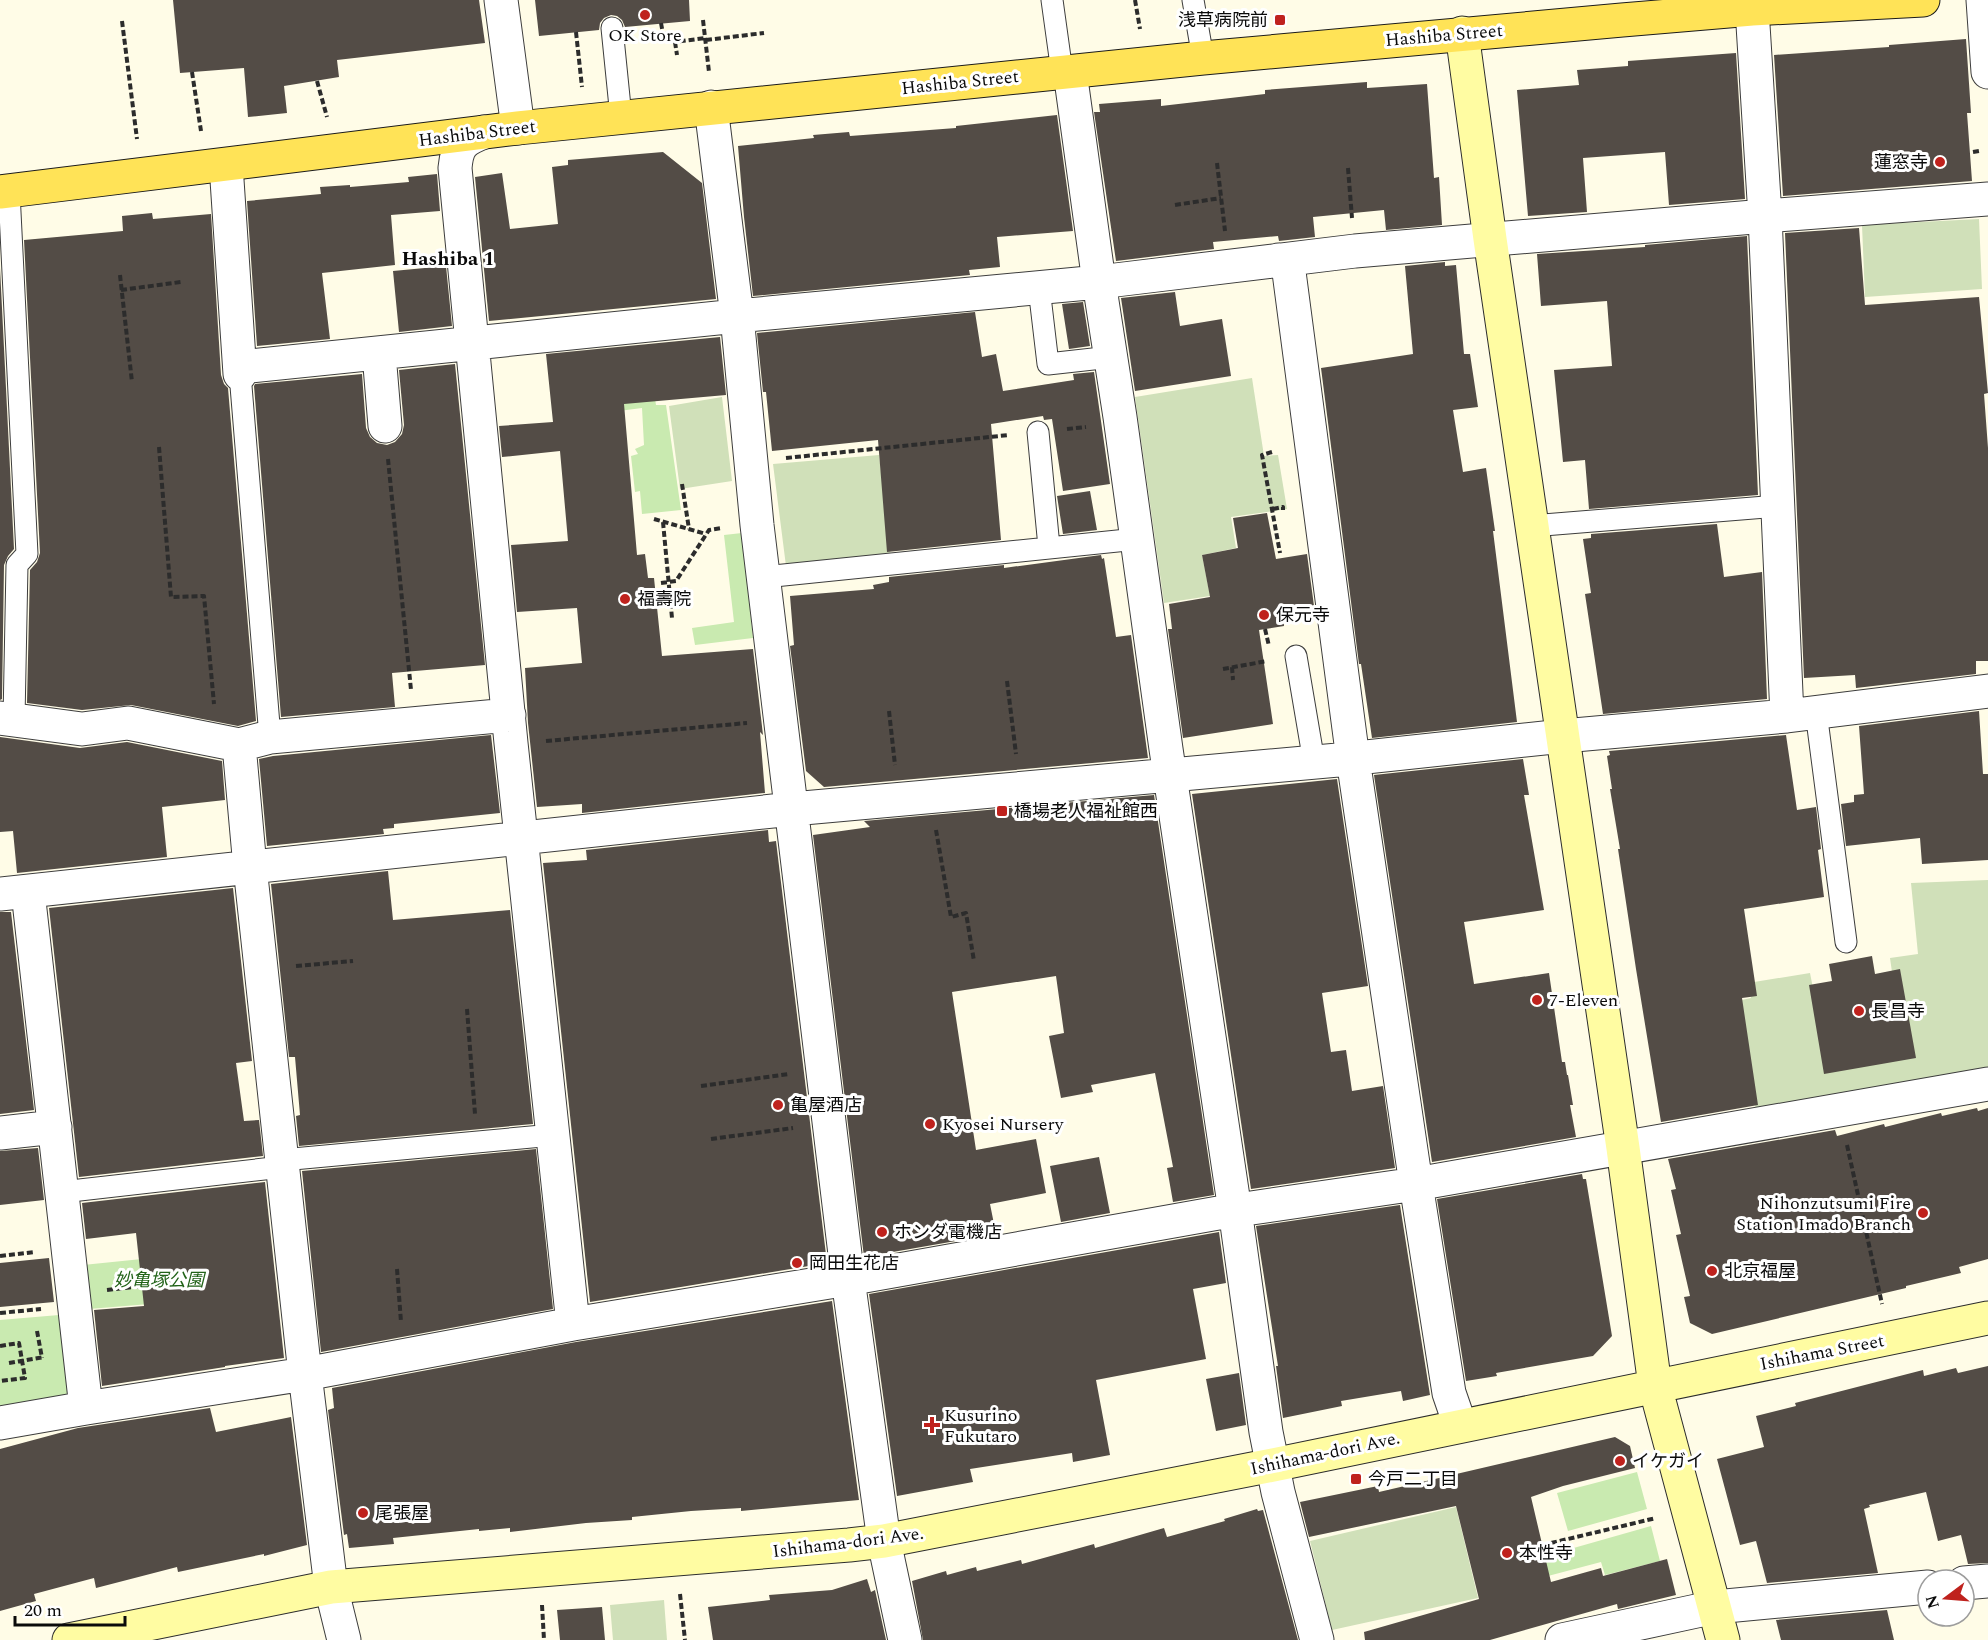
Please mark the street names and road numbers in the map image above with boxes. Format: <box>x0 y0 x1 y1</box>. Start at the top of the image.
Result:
street label: Hashiba Street <box>1384 17 1504 54</box>
street label: Hashiba Street <box>900 63 1020 102</box>
street label: Hashiba Street <box>417 113 537 154</box>
street label: Ishihama Street <box>1758 1327 1886 1378</box>
street label: Ishihama-dori Ave. <box>1248 1424 1402 1483</box>
street label: Ishihama-dori Ave. <box>771 1520 925 1565</box>

